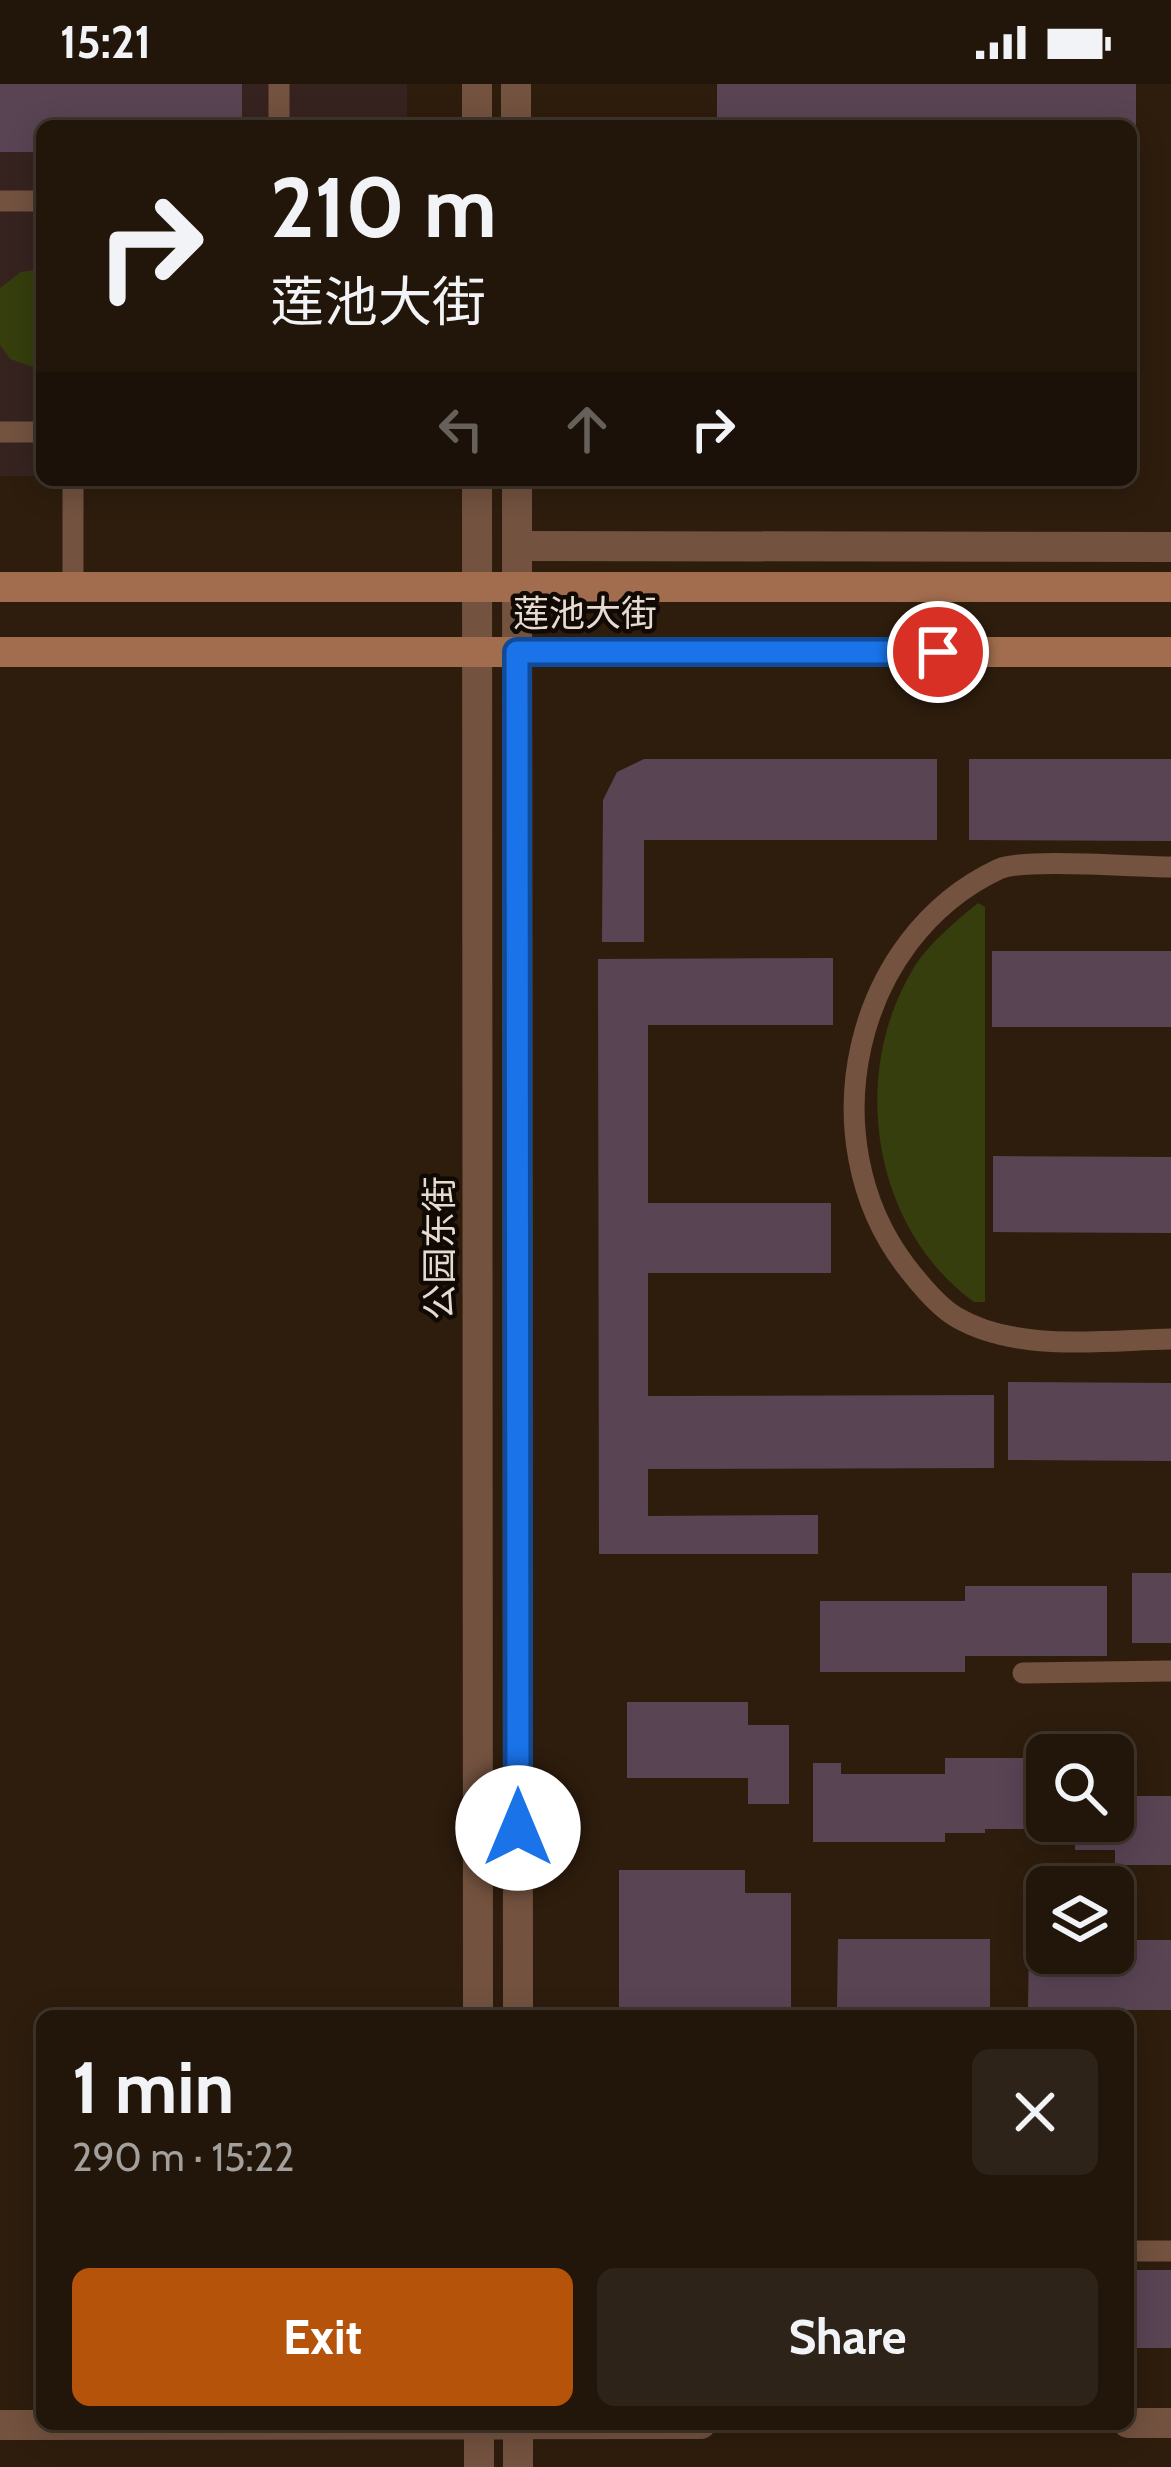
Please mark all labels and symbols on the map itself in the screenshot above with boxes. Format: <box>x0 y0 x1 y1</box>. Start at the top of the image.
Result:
street label: 莲池大街 <box>513 591 657 635</box>
pin <box>887 601 989 703</box>
street label: 公园东街 <box>417 1176 461 1320</box>
position arrow <box>455 1765 581 1891</box>

